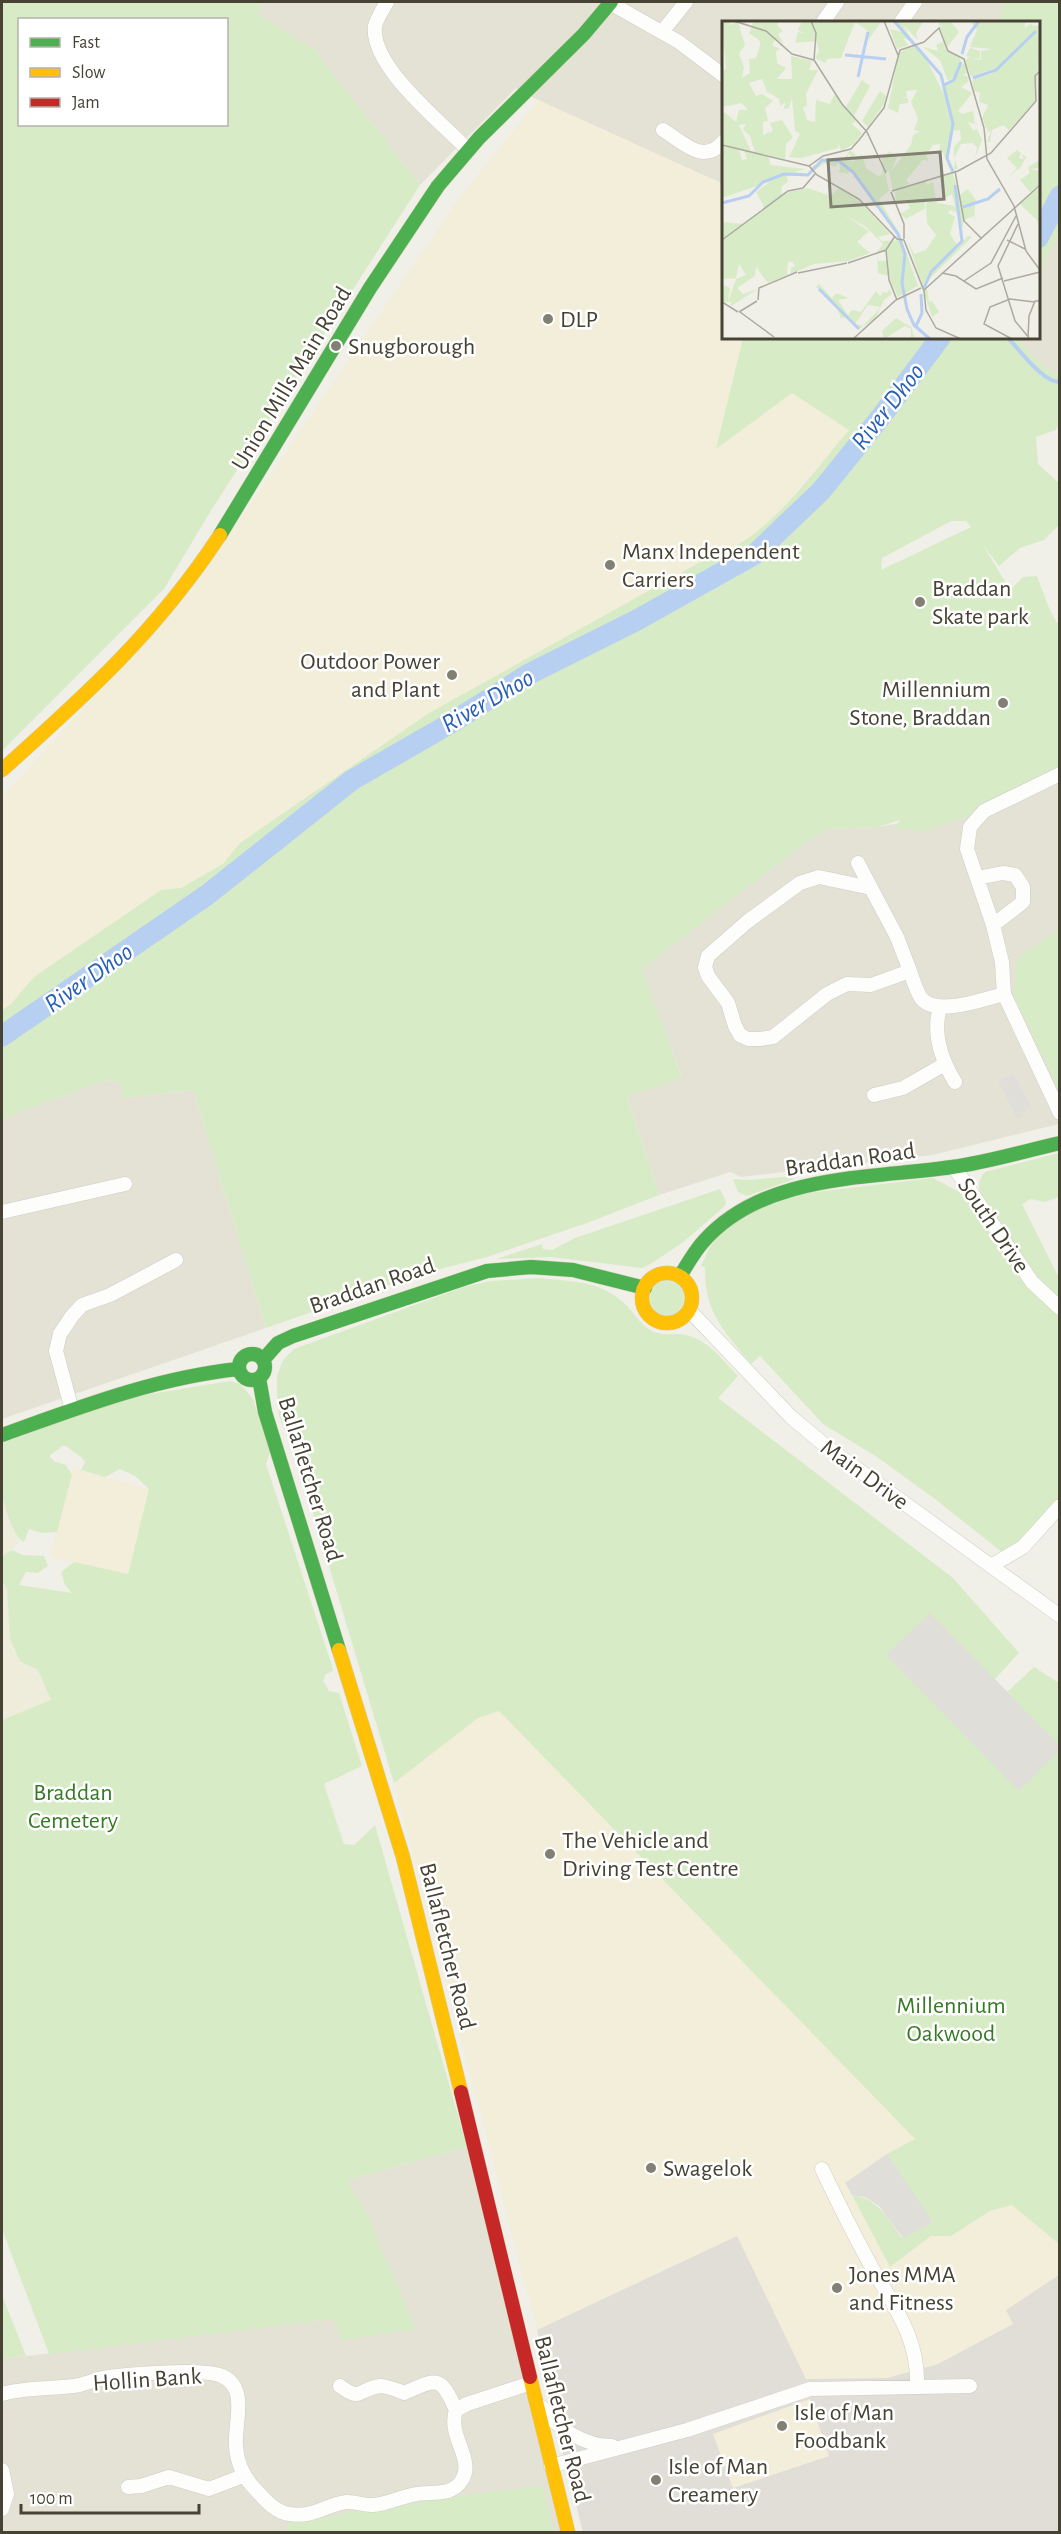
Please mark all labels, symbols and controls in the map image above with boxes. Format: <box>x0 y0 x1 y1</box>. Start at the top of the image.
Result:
legend <box>18 18 228 126</box>
inset map <box>722 21 1040 339</box>
text: Fast <box>72 34 100 52</box>
text: Slow <box>72 64 105 82</box>
text: Jam <box>72 94 100 112</box>
street label: Union Mills Main Road <box>228 282 356 475</box>
place label: DLP <box>560 308 598 332</box>
marker: DLP <box>541 312 555 326</box>
place label: Snugborough <box>348 335 475 359</box>
marker: Snugborough <box>329 339 343 353</box>
water label: River Dhoo <box>846 359 929 455</box>
place label: Manx Independent Carriers <box>622 540 800 592</box>
marker: Manx Independent Carriers <box>603 558 617 572</box>
place label: Braddan Skate park <box>932 577 1029 629</box>
marker: Braddan Skate park <box>913 595 927 609</box>
place label: Outdoor Power and Plant <box>300 650 440 702</box>
water label: River Dhoo <box>437 664 538 737</box>
marker: Outdoor Power and Plant <box>445 668 459 682</box>
place label: Millennium Stone, Braddan <box>849 678 991 730</box>
marker: Millennium Stone, Braddan <box>996 696 1010 710</box>
water label: River Dhoo <box>40 938 138 1018</box>
street label: Braddan Road <box>784 1139 917 1181</box>
street label: South Drive <box>953 1174 1034 1277</box>
street label: Braddan Road <box>306 1253 438 1319</box>
street label: Ballafletcher Road <box>274 1394 347 1565</box>
street label: Main Drive <box>816 1435 913 1514</box>
park label: Braddan Cemetery <box>28 1781 118 1833</box>
place label: The Vehicle and Driving Test Centre <box>562 1829 739 1881</box>
marker: The Vehicle and Driving Test Centre <box>543 1847 557 1861</box>
street label: Ballafletcher Road <box>415 1860 479 2032</box>
park label: Millennium Oakwood <box>896 1994 1006 2046</box>
place label: Swagelok <box>663 2157 752 2181</box>
marker: Swagelok <box>644 2161 658 2175</box>
place label: Jones MMA and Fitness <box>849 2263 956 2315</box>
marker: Jones MMA and Fitness <box>830 2281 844 2295</box>
street label: Ballafletcher Road <box>530 2333 594 2505</box>
street label: Hollin Bank <box>92 2364 202 2396</box>
place label: Isle of Man Foodbank <box>794 2401 894 2453</box>
marker: Isle of Man Foodbank <box>775 2419 789 2433</box>
place label: Isle of Man Creamery <box>668 2455 768 2507</box>
marker: Isle of Man Creamery <box>649 2473 663 2487</box>
scale bar <box>21 2477 200 2515</box>
text: 100 m <box>30 2490 73 2508</box>

